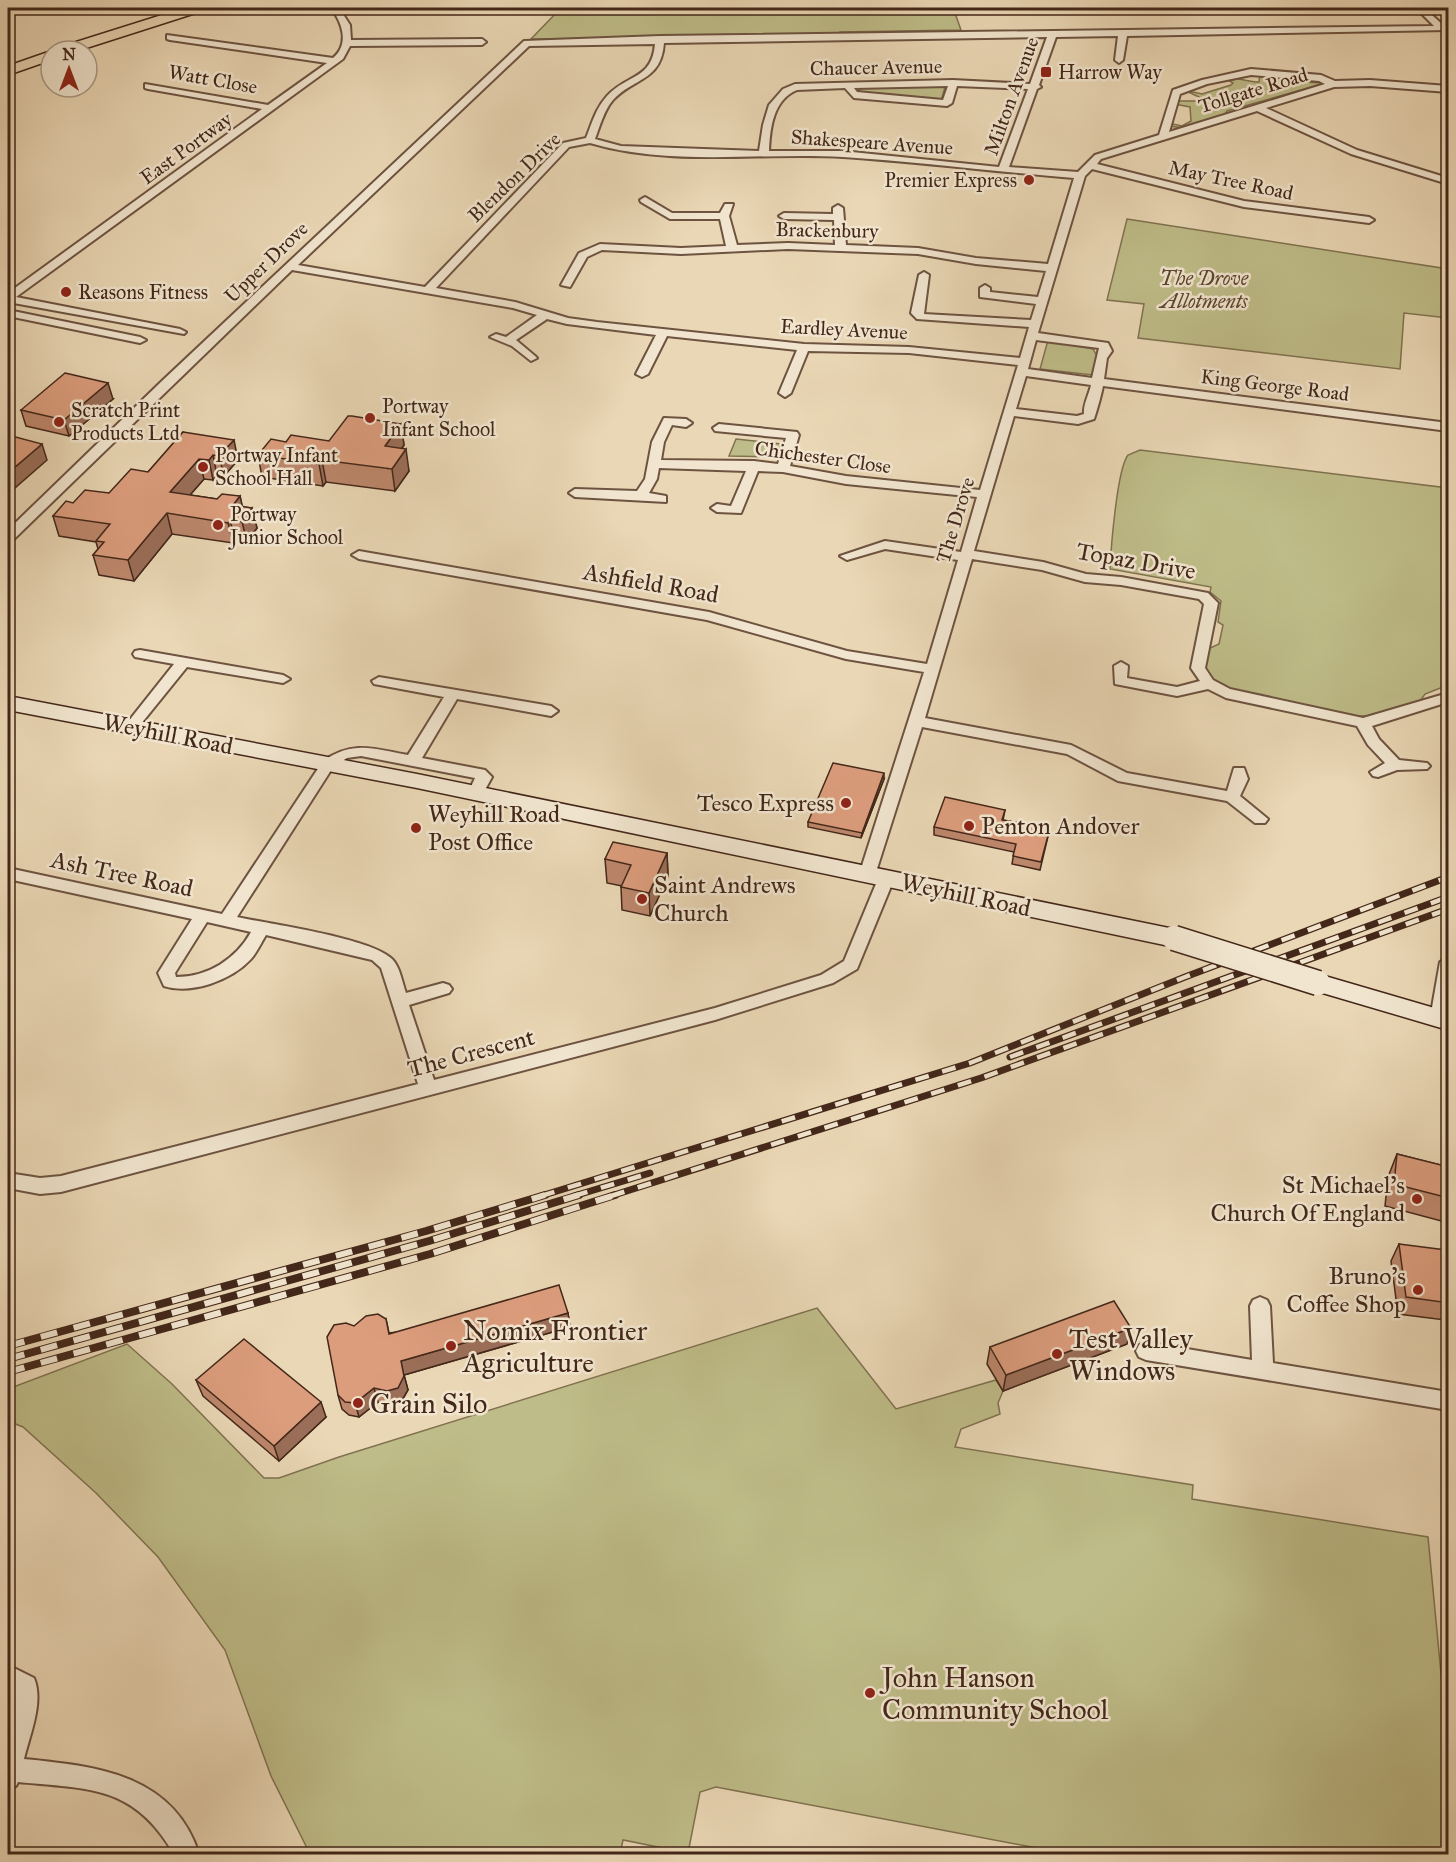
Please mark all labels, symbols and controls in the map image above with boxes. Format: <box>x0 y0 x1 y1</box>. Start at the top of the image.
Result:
street label: Milton Avenue <box>979 34 1043 158</box>
north arrow <box>39 39 99 99</box>
text: N <box>62 45 76 64</box>
street label: Chaucer Avenue <box>810 54 942 80</box>
street label: Watt Close <box>167 59 259 99</box>
place label: Harrow Way <box>1058 60 1162 84</box>
street label: Tollgate Road <box>1195 62 1311 119</box>
marker: Harrow Way <box>1039 65 1053 79</box>
street label: East Portway <box>135 106 237 189</box>
street label: Shakespeare Avenue <box>790 124 954 160</box>
street label: Blendon Drive <box>463 127 565 227</box>
street label: May Tree Road <box>1167 155 1295 205</box>
place label: Premier Express <box>884 168 1017 192</box>
marker: Premier Express <box>1022 173 1036 187</box>
street label: Upper Drove <box>219 216 313 308</box>
street label: Brackenbury <box>775 217 879 243</box>
park label: The Drove Allotments <box>1158 266 1249 313</box>
place label: Reasons Fitness <box>78 280 208 304</box>
marker: Reasons Fitness <box>59 285 73 299</box>
street label: Eardley Avenue <box>780 314 908 344</box>
street label: King George Road <box>1199 364 1351 407</box>
place label: Portway Infant School <box>382 394 496 441</box>
place label: Scratch Print Products Ltd <box>71 398 180 445</box>
marker: Portway Infant School <box>363 411 377 425</box>
marker: Scratch Print Products Ltd <box>52 415 66 429</box>
street label: Chichester Close <box>753 436 893 478</box>
place label: Portway Infant School Hall <box>215 443 338 490</box>
marker: Portway Infant School Hall <box>196 460 210 474</box>
street label: The Drove <box>931 474 979 566</box>
place label: Portway Junior School <box>228 502 344 550</box>
marker: Portway Junior School <box>211 518 225 532</box>
street label: Topaz Drive <box>1074 536 1198 586</box>
street label: Ashfield Road <box>580 556 721 610</box>
street label: Weyhill Road <box>100 707 236 761</box>
place label: Tesco Express <box>697 788 834 818</box>
marker: Tesco Express <box>839 796 853 810</box>
place label: Weyhill Road Post Office <box>428 799 560 857</box>
place label: Penton Andover <box>981 811 1139 841</box>
marker: Penton Andover <box>962 819 976 833</box>
marker: Weyhill Road Post Office <box>409 821 423 835</box>
street label: Ash Tree Road <box>47 844 196 904</box>
street label: Weyhill Road <box>898 867 1034 923</box>
place label: Saint Andrews Church <box>654 870 796 928</box>
marker: Saint Andrews Church <box>635 892 649 906</box>
street label: The Crescent <box>404 1022 538 1084</box>
place label: St Michael's Church Of England <box>1211 1170 1405 1228</box>
marker: St Michael's Church Of England <box>1410 1192 1424 1206</box>
place label: Bruno's Coffee Shop <box>1287 1261 1406 1319</box>
marker: Bruno's Coffee Shop <box>1411 1283 1425 1297</box>
place label: Nomix Frontier Agriculture <box>462 1313 648 1380</box>
place label: Test Valley Windows <box>1069 1321 1193 1388</box>
marker: Nomix Frontier Agriculture <box>444 1339 458 1353</box>
marker: Test Valley Windows <box>1050 1347 1064 1361</box>
place label: Grain Silo <box>370 1386 487 1421</box>
marker: Grain Silo <box>351 1396 365 1410</box>
place label: John Hanson Community School <box>879 1660 1109 1727</box>
marker: John Hanson Community School <box>863 1686 877 1700</box>

